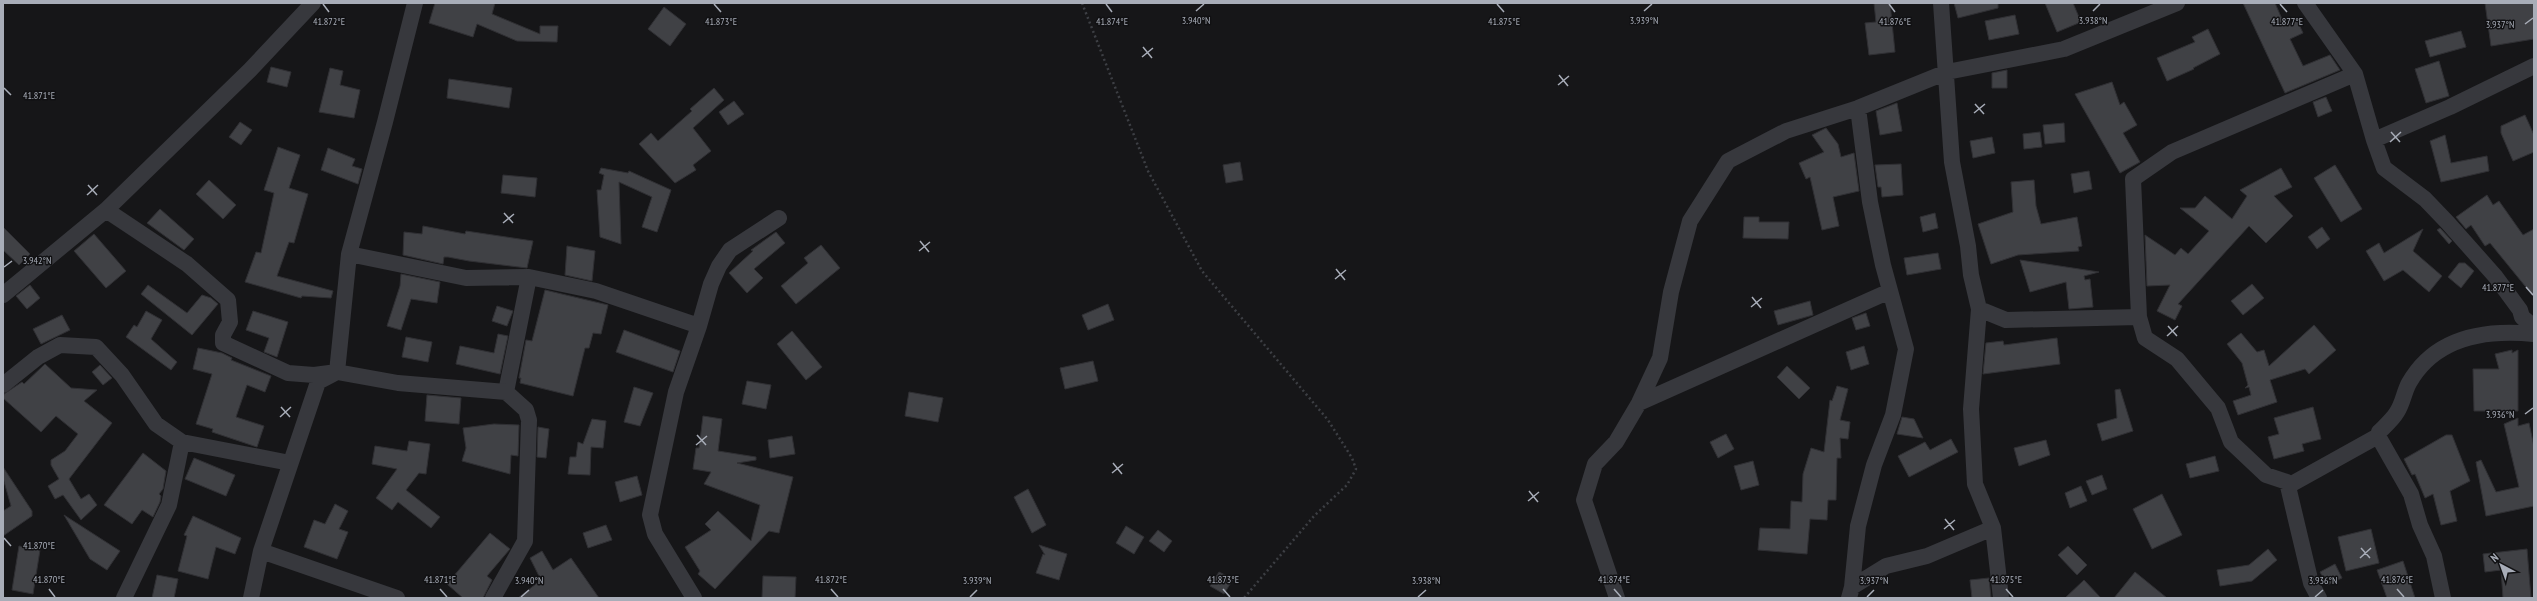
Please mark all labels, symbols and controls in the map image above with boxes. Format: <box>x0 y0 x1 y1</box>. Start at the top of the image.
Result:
text: 3.940°N <box>1182 14 1210 27</box>
text: 3.939°N <box>1630 14 1658 27</box>
text: 3.938°N <box>2079 14 2107 27</box>
text: 41.872°E <box>313 15 345 28</box>
text: 41.873°E <box>705 15 737 28</box>
text: 41.874°E <box>1096 15 1128 28</box>
text: 41.875°E <box>1488 15 1520 28</box>
text: 41.876°E <box>1879 15 1911 28</box>
text: 41.877°E <box>2271 15 2303 28</box>
text: 3.937°N <box>2486 18 2514 31</box>
text: 41.871°E <box>23 89 55 102</box>
text: 3.942°N <box>23 254 51 267</box>
text: 41.877°E <box>2482 281 2514 294</box>
text: 3.936°N <box>2486 408 2514 421</box>
text: 41.870°E <box>23 539 55 552</box>
north arrow <box>2481 545 2521 585</box>
text: N <box>2488 550 2501 565</box>
text: 41.870°E <box>33 573 65 586</box>
text: 41.871°E <box>424 573 456 586</box>
text: 41.872°E <box>815 573 847 586</box>
text: 41.873°E <box>1207 573 1239 586</box>
text: 41.874°E <box>1598 573 1630 586</box>
text: 41.875°E <box>1990 573 2022 586</box>
text: 41.876°E <box>2381 573 2413 586</box>
text: 3.940°N <box>515 574 543 587</box>
text: 3.939°N <box>963 574 991 587</box>
text: 3.938°N <box>1412 574 1440 587</box>
text: 3.937°N <box>1860 574 1888 587</box>
text: 3.936°N <box>2309 574 2337 587</box>

